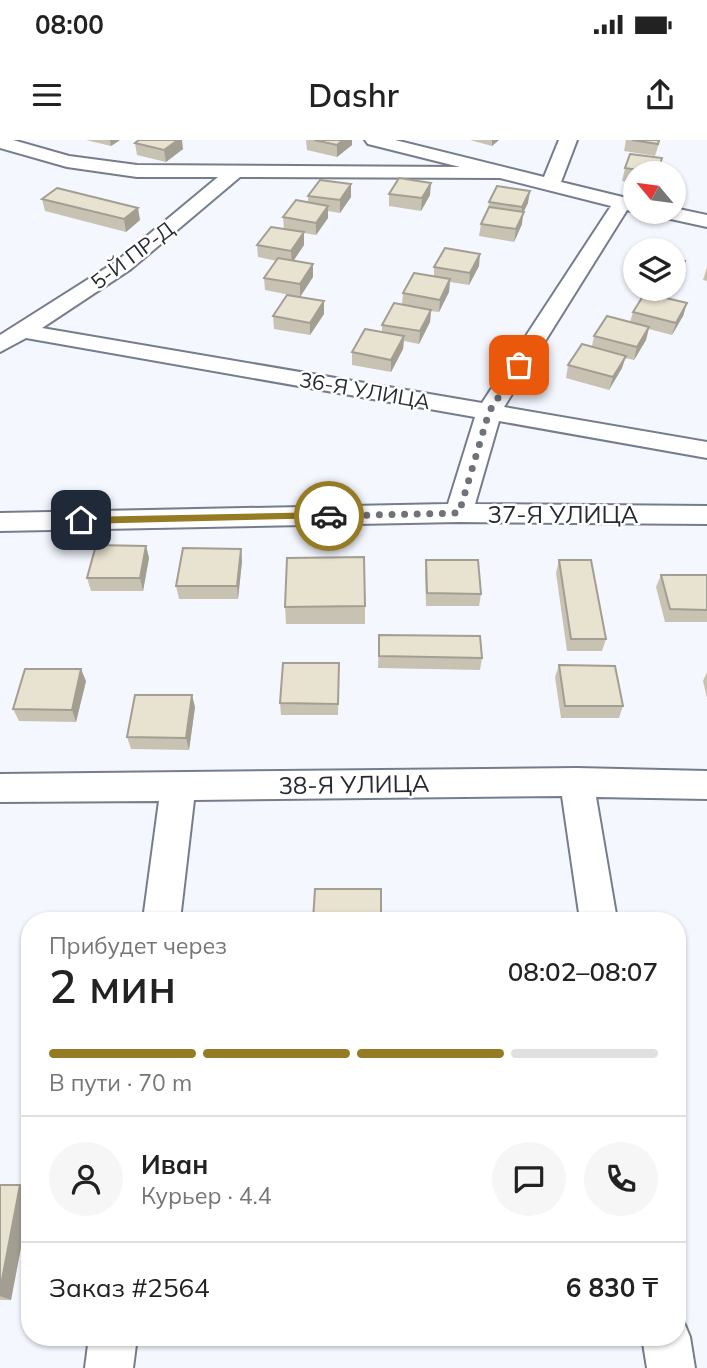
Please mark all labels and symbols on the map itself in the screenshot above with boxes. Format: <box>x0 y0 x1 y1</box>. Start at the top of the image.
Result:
north arrow <box>623 161 686 224</box>
street label: 5-Й ПР-Д <box>85 215 179 295</box>
pin <box>489 335 549 395</box>
street label: 36-Я УЛИЦА <box>298 366 433 414</box>
courier <box>294 481 364 551</box>
pin <box>51 490 111 550</box>
street label: 37-Я УЛИЦА <box>488 499 639 529</box>
street label: 38-Я УЛИЦА <box>278 768 430 800</box>

